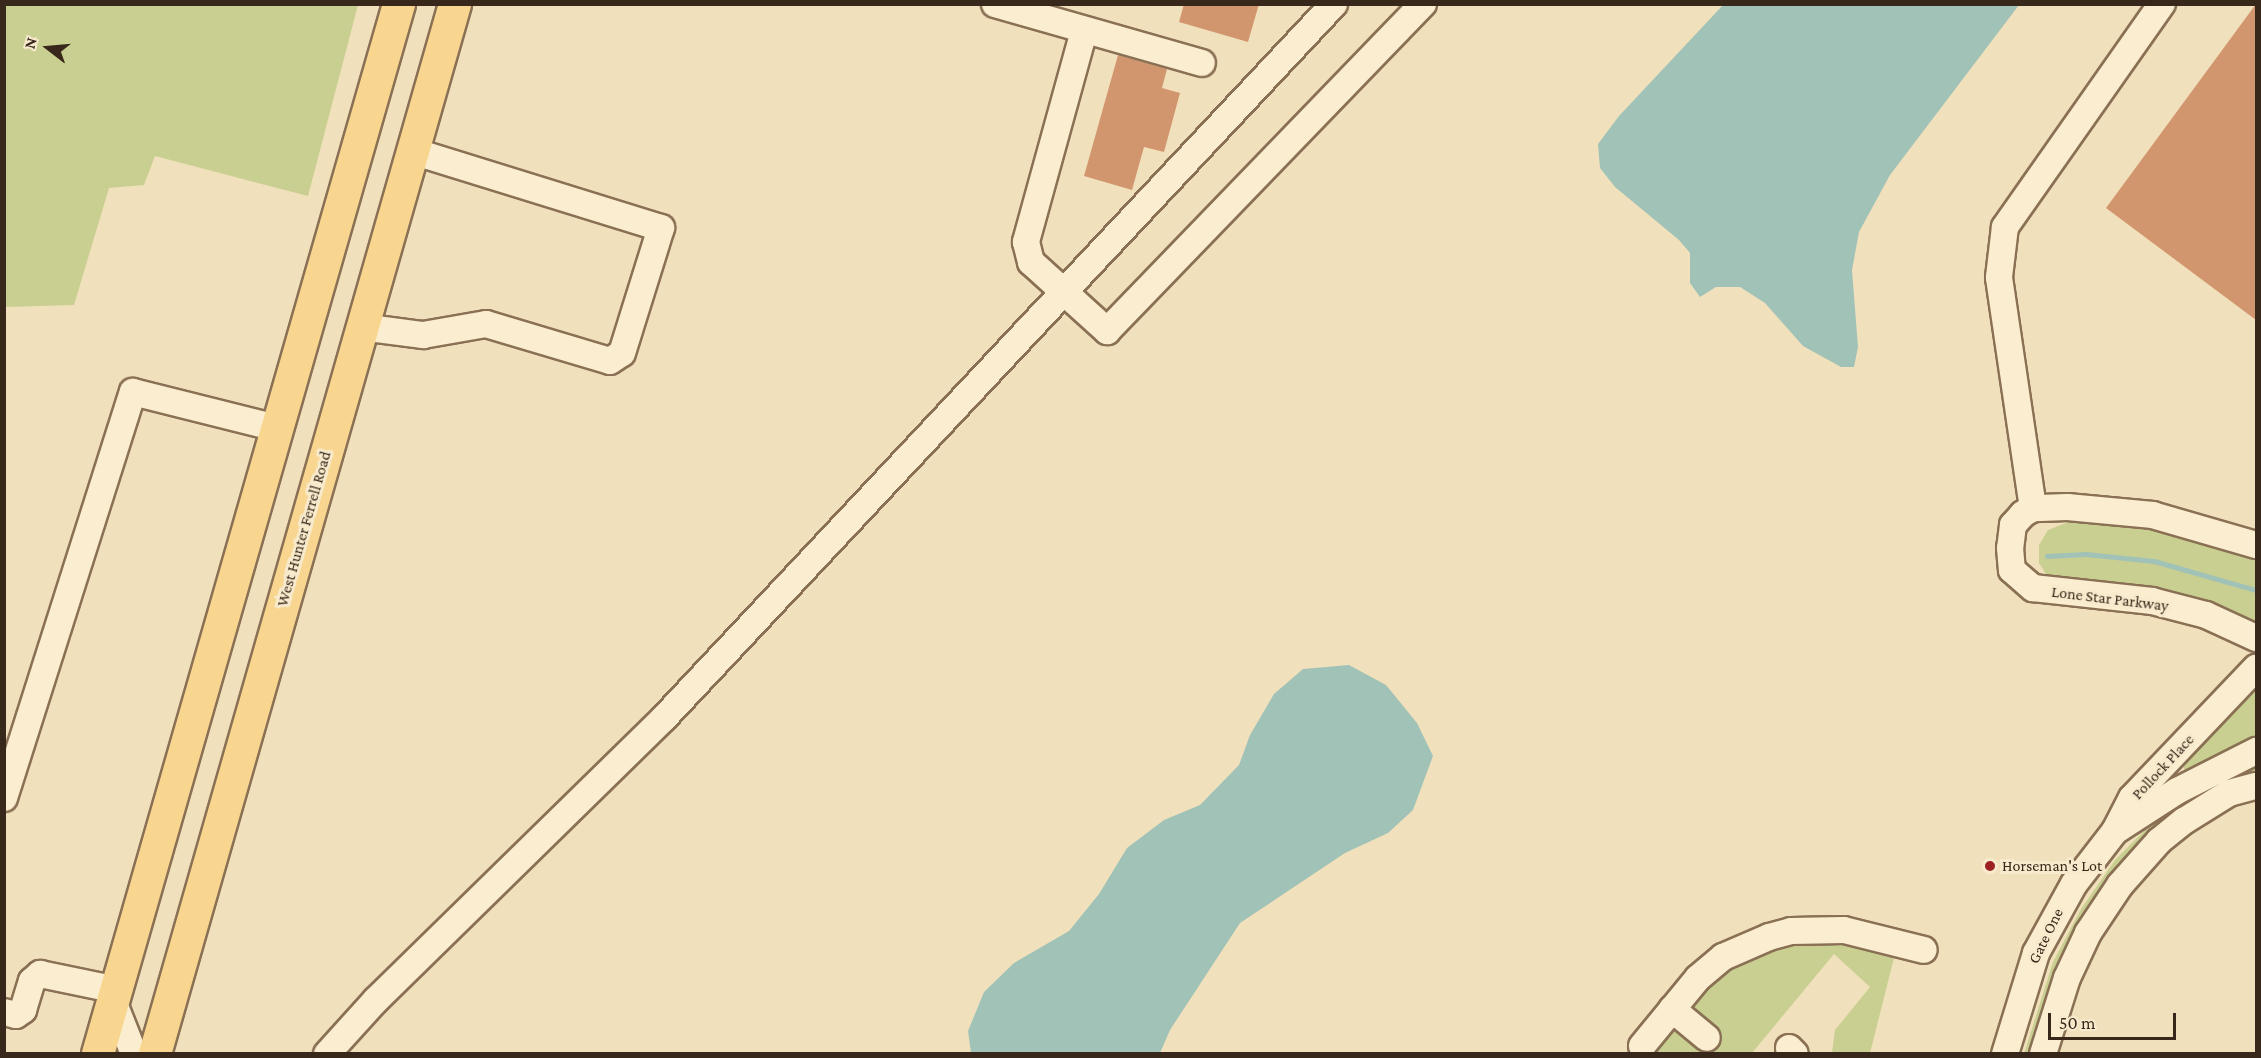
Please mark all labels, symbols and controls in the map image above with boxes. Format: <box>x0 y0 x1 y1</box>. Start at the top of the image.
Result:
north arrow <box>18 18 78 78</box>
text: N <box>21 35 40 50</box>
street label: West Hunter Ferrell Road <box>273 449 335 609</box>
street label: Lone Star Parkway <box>2050 582 2170 616</box>
street label: Pollock Place <box>2128 730 2198 804</box>
place label: Horseman's Lot <box>2002 856 2102 876</box>
marker: Horseman's Lot <box>1983 859 1997 873</box>
street label: Gate One <box>2024 905 2068 967</box>
scale bar <box>2051 1001 2178 1039</box>
text: 50 m <box>2059 1013 2096 1033</box>

